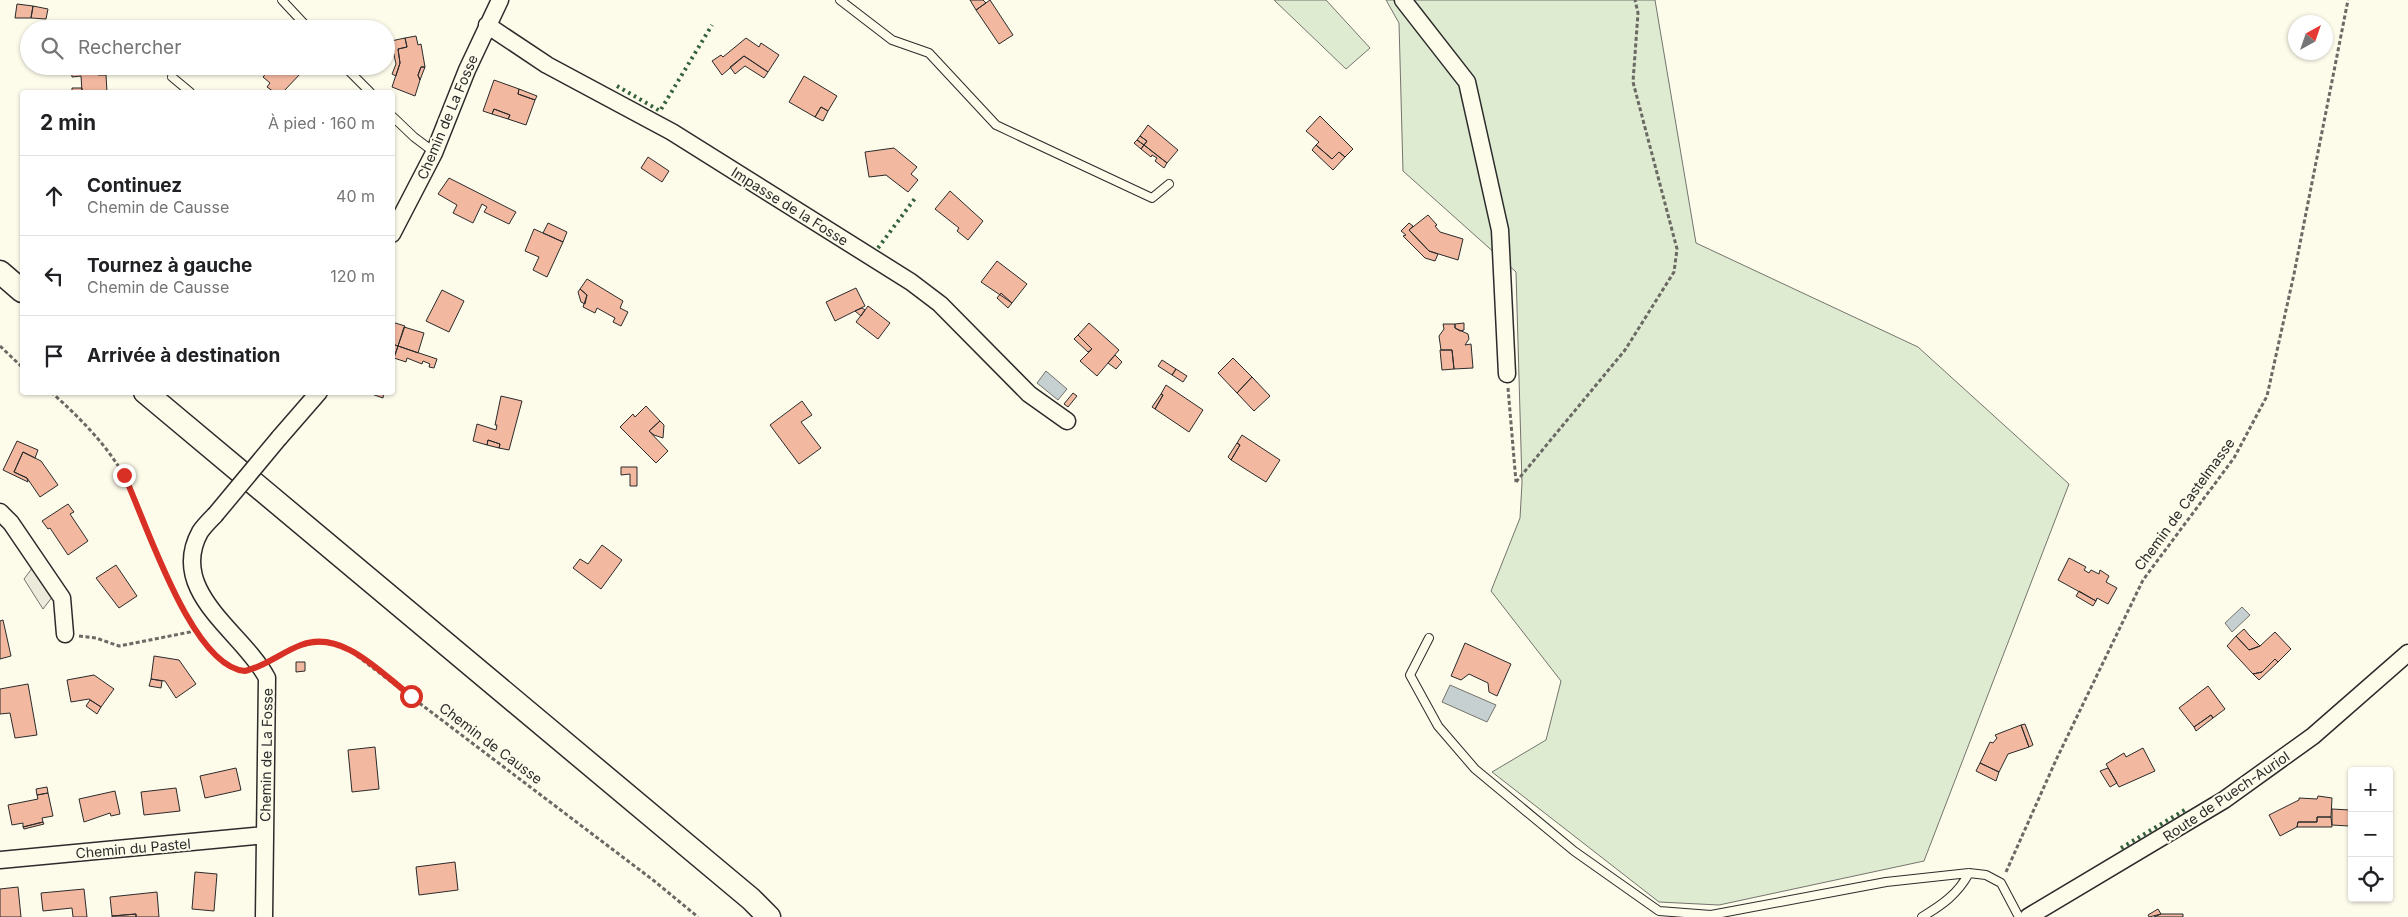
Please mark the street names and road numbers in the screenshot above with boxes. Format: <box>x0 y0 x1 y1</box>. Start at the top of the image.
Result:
street label: Chemin de La Fosse <box>413 52 481 182</box>
street label: Impasse de la Fosse <box>729 163 851 249</box>
street label: Chemin de Castelmasse <box>2130 434 2238 574</box>
street label: Chemin de La Fosse <box>256 688 276 822</box>
street label: Chemin de Causse <box>436 699 546 787</box>
street label: Route de Puech-Auriol <box>2160 747 2292 845</box>
street label: Chemin du Pastel <box>75 834 191 862</box>

